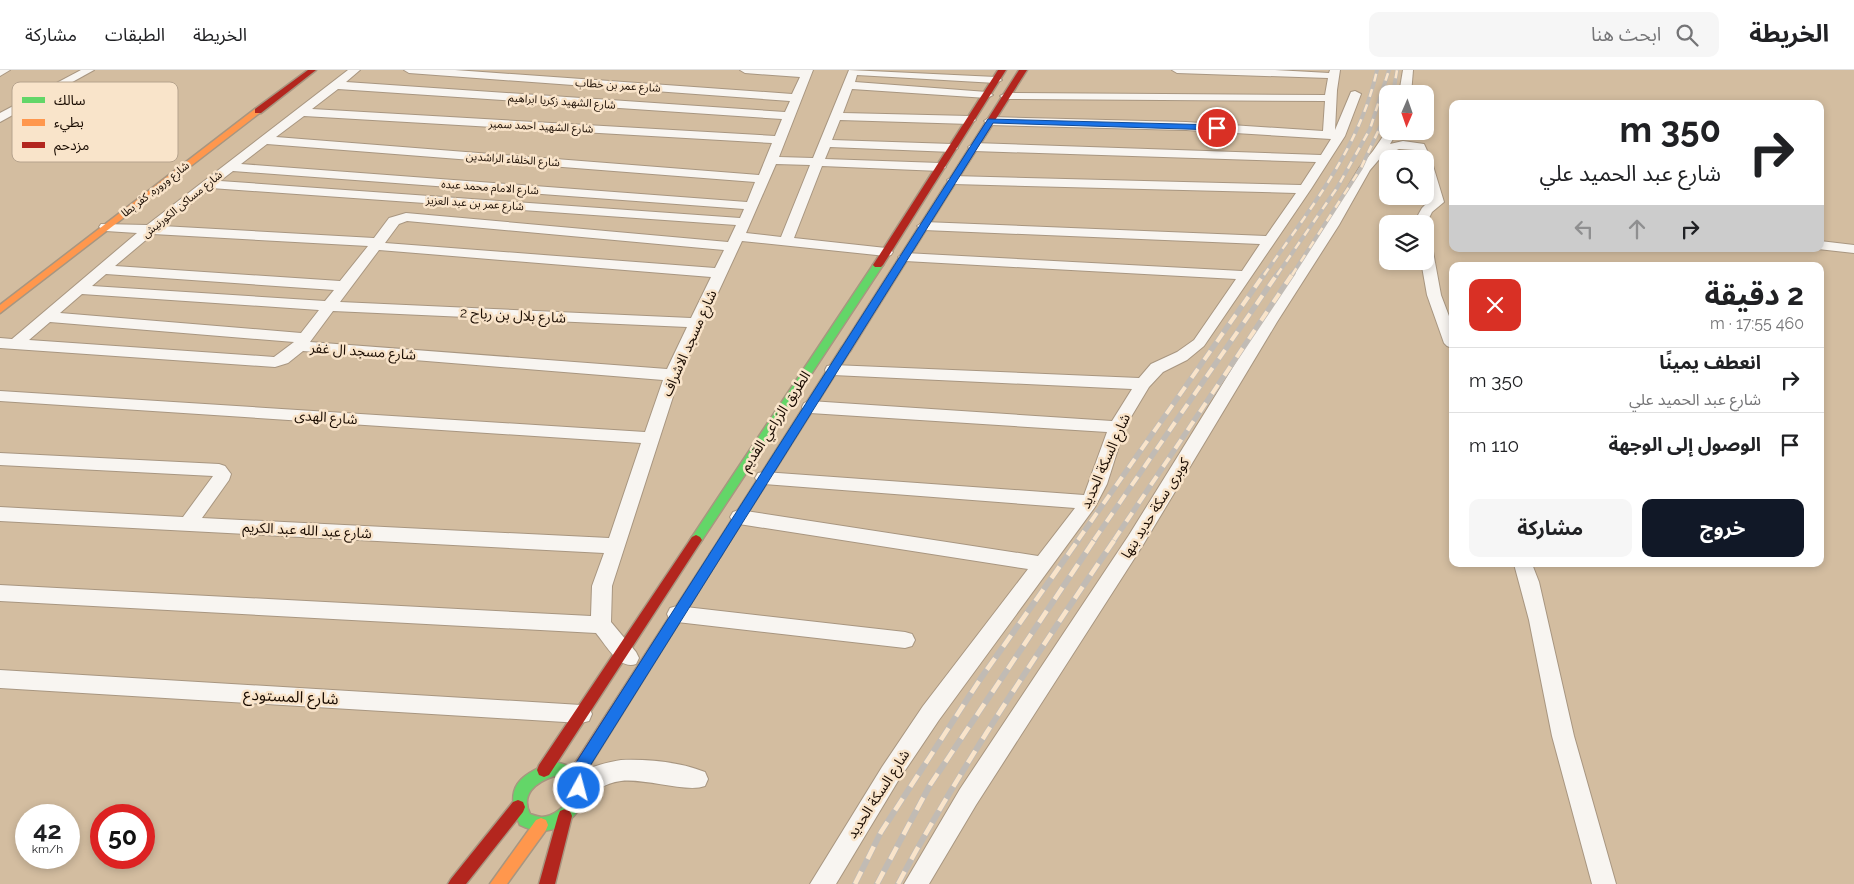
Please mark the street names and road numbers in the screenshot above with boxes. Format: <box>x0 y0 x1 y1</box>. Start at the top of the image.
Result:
street label: شارع عمر بن خطاب <box>575 76 661 96</box>
street label: شارع الشهيد زكريا ابراهيم <box>508 91 617 114</box>
street label: شارع الشهيد احمد سمير <box>487 117 594 137</box>
street label: شارع الخلفاء الراشدين <box>466 150 561 170</box>
street label: شارع وروره, كفر بطا <box>119 159 193 221</box>
street label: شارع مساكن الكورنيش <box>140 168 226 241</box>
street label: شارع الامام محمد عبده <box>441 178 540 198</box>
street label: شارع عمر بن عبد العزيز <box>425 194 525 214</box>
street label: شارع مسجد الاشراف <box>658 287 722 400</box>
street label: شارع بلال بن رباح 2 <box>459 304 566 329</box>
street label: شارع مسجد ال غفر <box>308 339 417 366</box>
street label: الطريق الزراعي القديم <box>737 368 816 476</box>
street label: شارع الهدى <box>294 407 358 430</box>
street label: شارع السكة الحديد <box>1077 411 1136 512</box>
street label: كوبرى سكة حديد بنها <box>1118 455 1193 562</box>
street label: شارع عبد الله عبد الكريم <box>242 519 372 544</box>
street label: شارع المستودع <box>243 685 339 711</box>
street label: شارع السكة الحديد <box>843 747 915 843</box>

